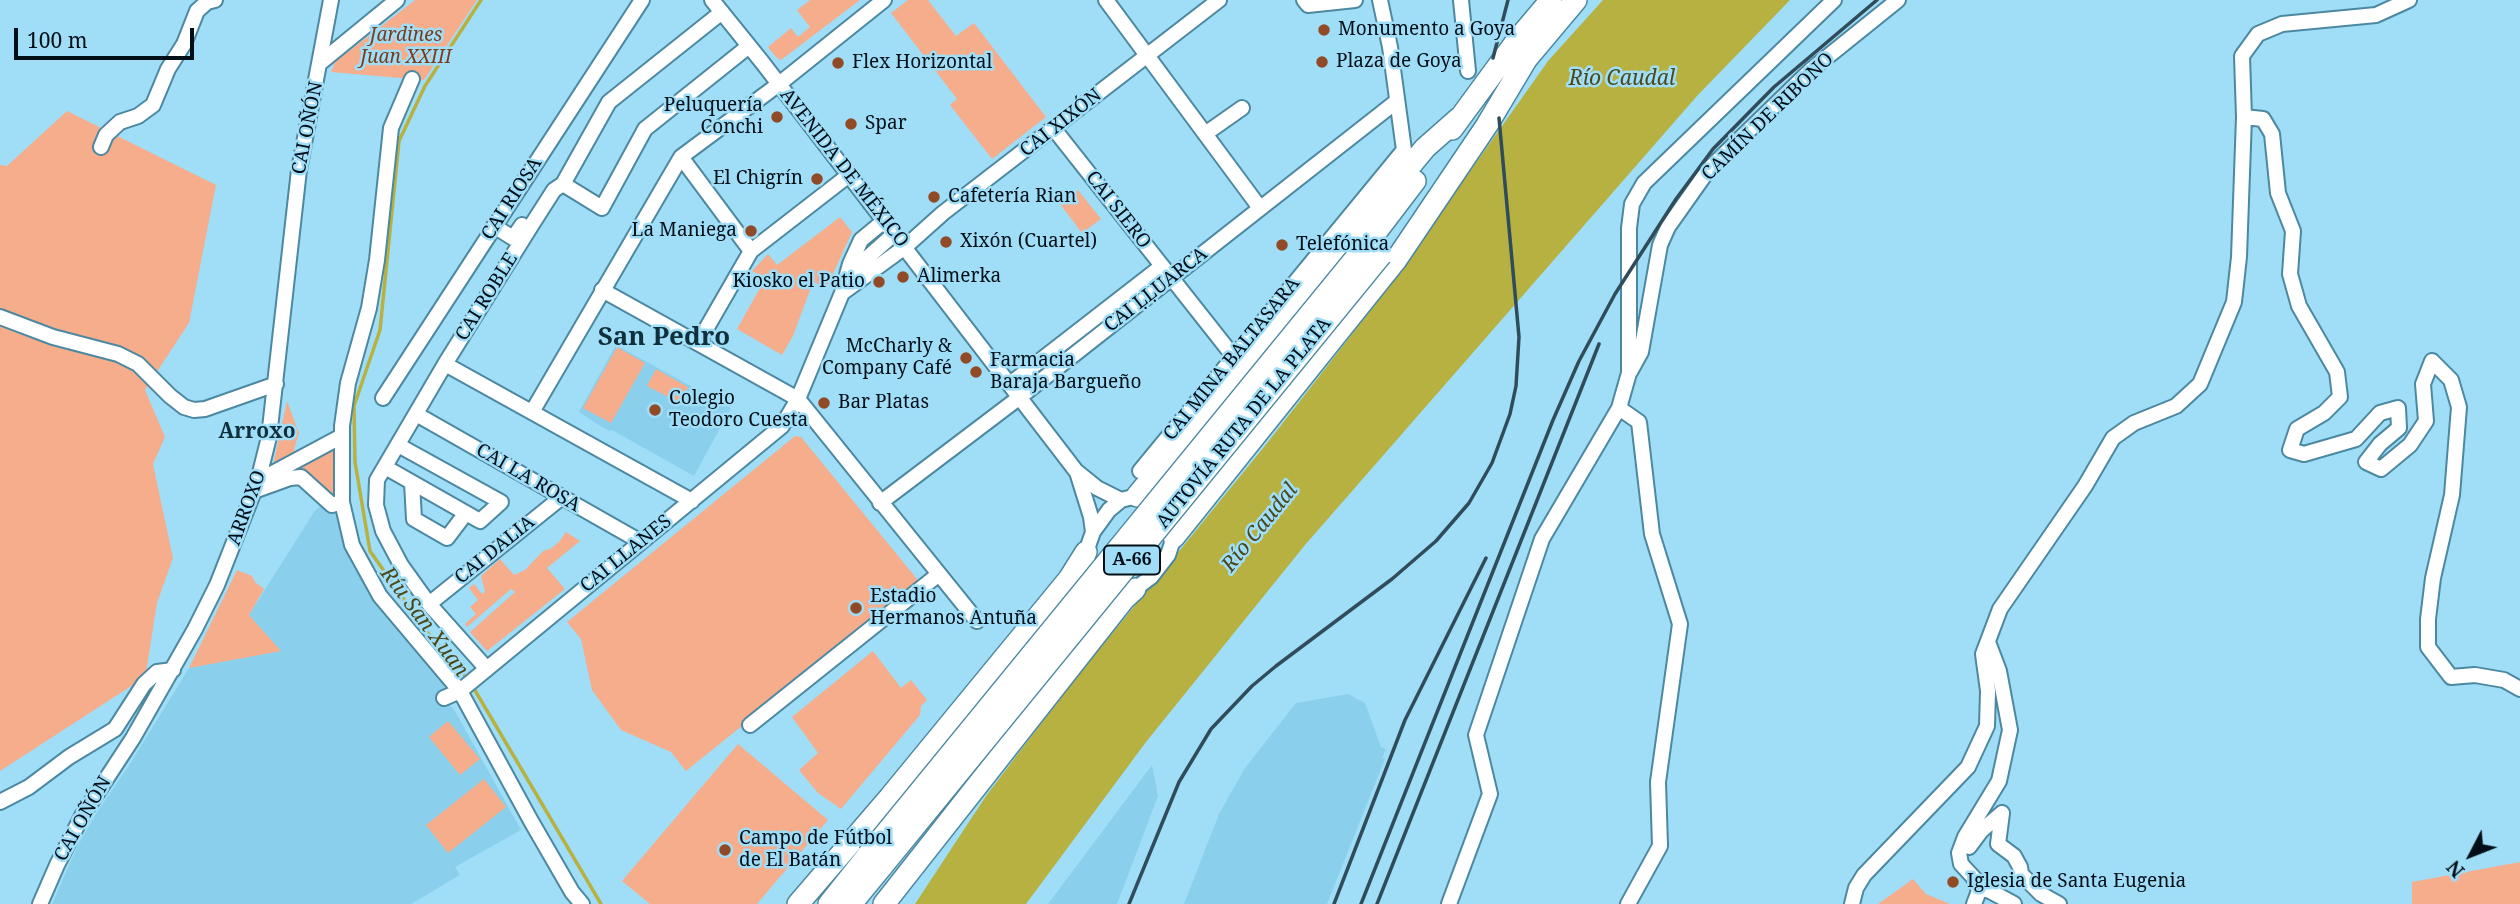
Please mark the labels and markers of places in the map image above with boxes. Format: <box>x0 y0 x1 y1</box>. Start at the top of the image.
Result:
place label: Monumento a Goya <box>1338 19 1515 41</box>
marker: Monumento a Goya <box>1316 22 1332 38</box>
place label: Plaza de Goya <box>1336 51 1462 73</box>
place label: Flex Horizontal <box>852 52 992 74</box>
marker: Plaza de Goya <box>1314 54 1330 70</box>
marker: Flex Horizontal <box>830 55 846 71</box>
place label: Peluquería Conchi <box>664 95 763 139</box>
marker: Peluquería Conchi <box>769 109 785 125</box>
place label: Spar <box>865 113 907 135</box>
marker: Spar <box>843 116 859 132</box>
place label: El Chigrín <box>713 168 803 190</box>
marker: El Chigrín <box>809 171 825 187</box>
place label: Cafetería Rian <box>948 186 1077 208</box>
marker: Cafetería Rian <box>926 189 942 205</box>
place label: La Maniega <box>632 220 737 242</box>
marker: La Maniega <box>743 223 759 239</box>
place label: Xixón (Cuartel) <box>960 231 1097 253</box>
marker: Xixón (Cuartel) <box>938 234 954 250</box>
place label: Telefónica <box>1296 234 1389 256</box>
marker: Telefónica <box>1274 237 1290 253</box>
place label: Alimerka <box>917 266 1001 288</box>
marker: Alimerka <box>895 269 911 285</box>
place label: Kiosko el Patio <box>733 271 865 293</box>
marker: Kiosko el Patio <box>871 274 887 290</box>
place label: McCharly & Company Café <box>822 336 952 380</box>
marker: McCharly & Company Café <box>958 350 974 366</box>
place label: Farmacia Baraja Bargueño <box>990 350 1141 394</box>
marker: Farmacia Baraja Bargueño <box>968 364 984 380</box>
place label: Colegio Teodoro Cuesta <box>669 388 808 432</box>
place label: Bar Platas <box>838 392 929 414</box>
marker: Bar Platas <box>816 395 832 411</box>
marker: Colegio Teodoro Cuesta <box>647 402 663 418</box>
place label: Estadio Hermanos Antuña <box>870 586 1037 630</box>
marker: Estadio Hermanos Antuña <box>848 600 864 616</box>
place label: Campo de Fútbol de El Batán <box>739 828 892 872</box>
marker: Campo de Fútbol de El Batán <box>717 842 733 858</box>
place label: Iglesia de Santa Eugenia <box>1967 871 2186 893</box>
marker: Iglesia de Santa Eugenia <box>1945 874 1961 890</box>

